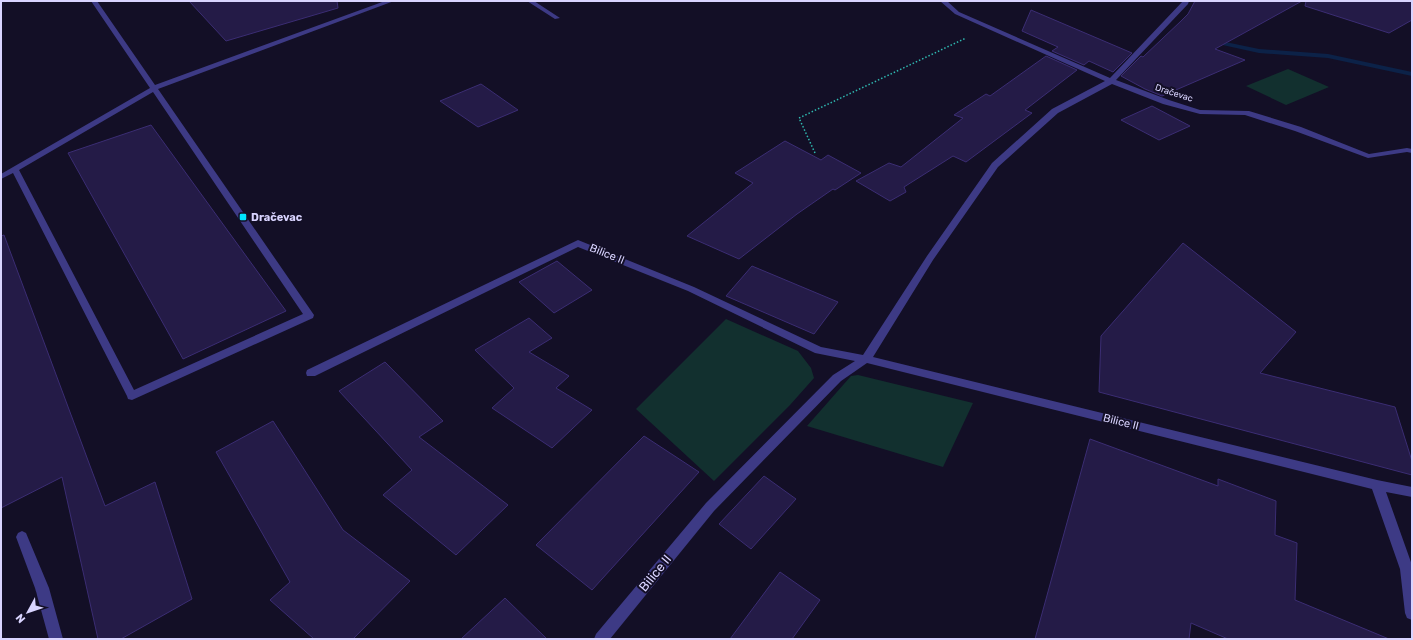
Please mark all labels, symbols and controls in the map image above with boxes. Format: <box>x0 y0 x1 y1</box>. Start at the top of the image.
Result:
street label: Dračevac <box>1154 82 1194 104</box>
place label: Dračevac <box>251 211 303 224</box>
marker: Dračevac <box>238 212 248 222</box>
street label: Bilice II <box>588 241 626 267</box>
street label: Bilice II <box>1102 411 1140 433</box>
street label: Bilice II <box>636 552 674 594</box>
north arrow <box>8 592 48 632</box>
text: N <box>13 611 28 625</box>

